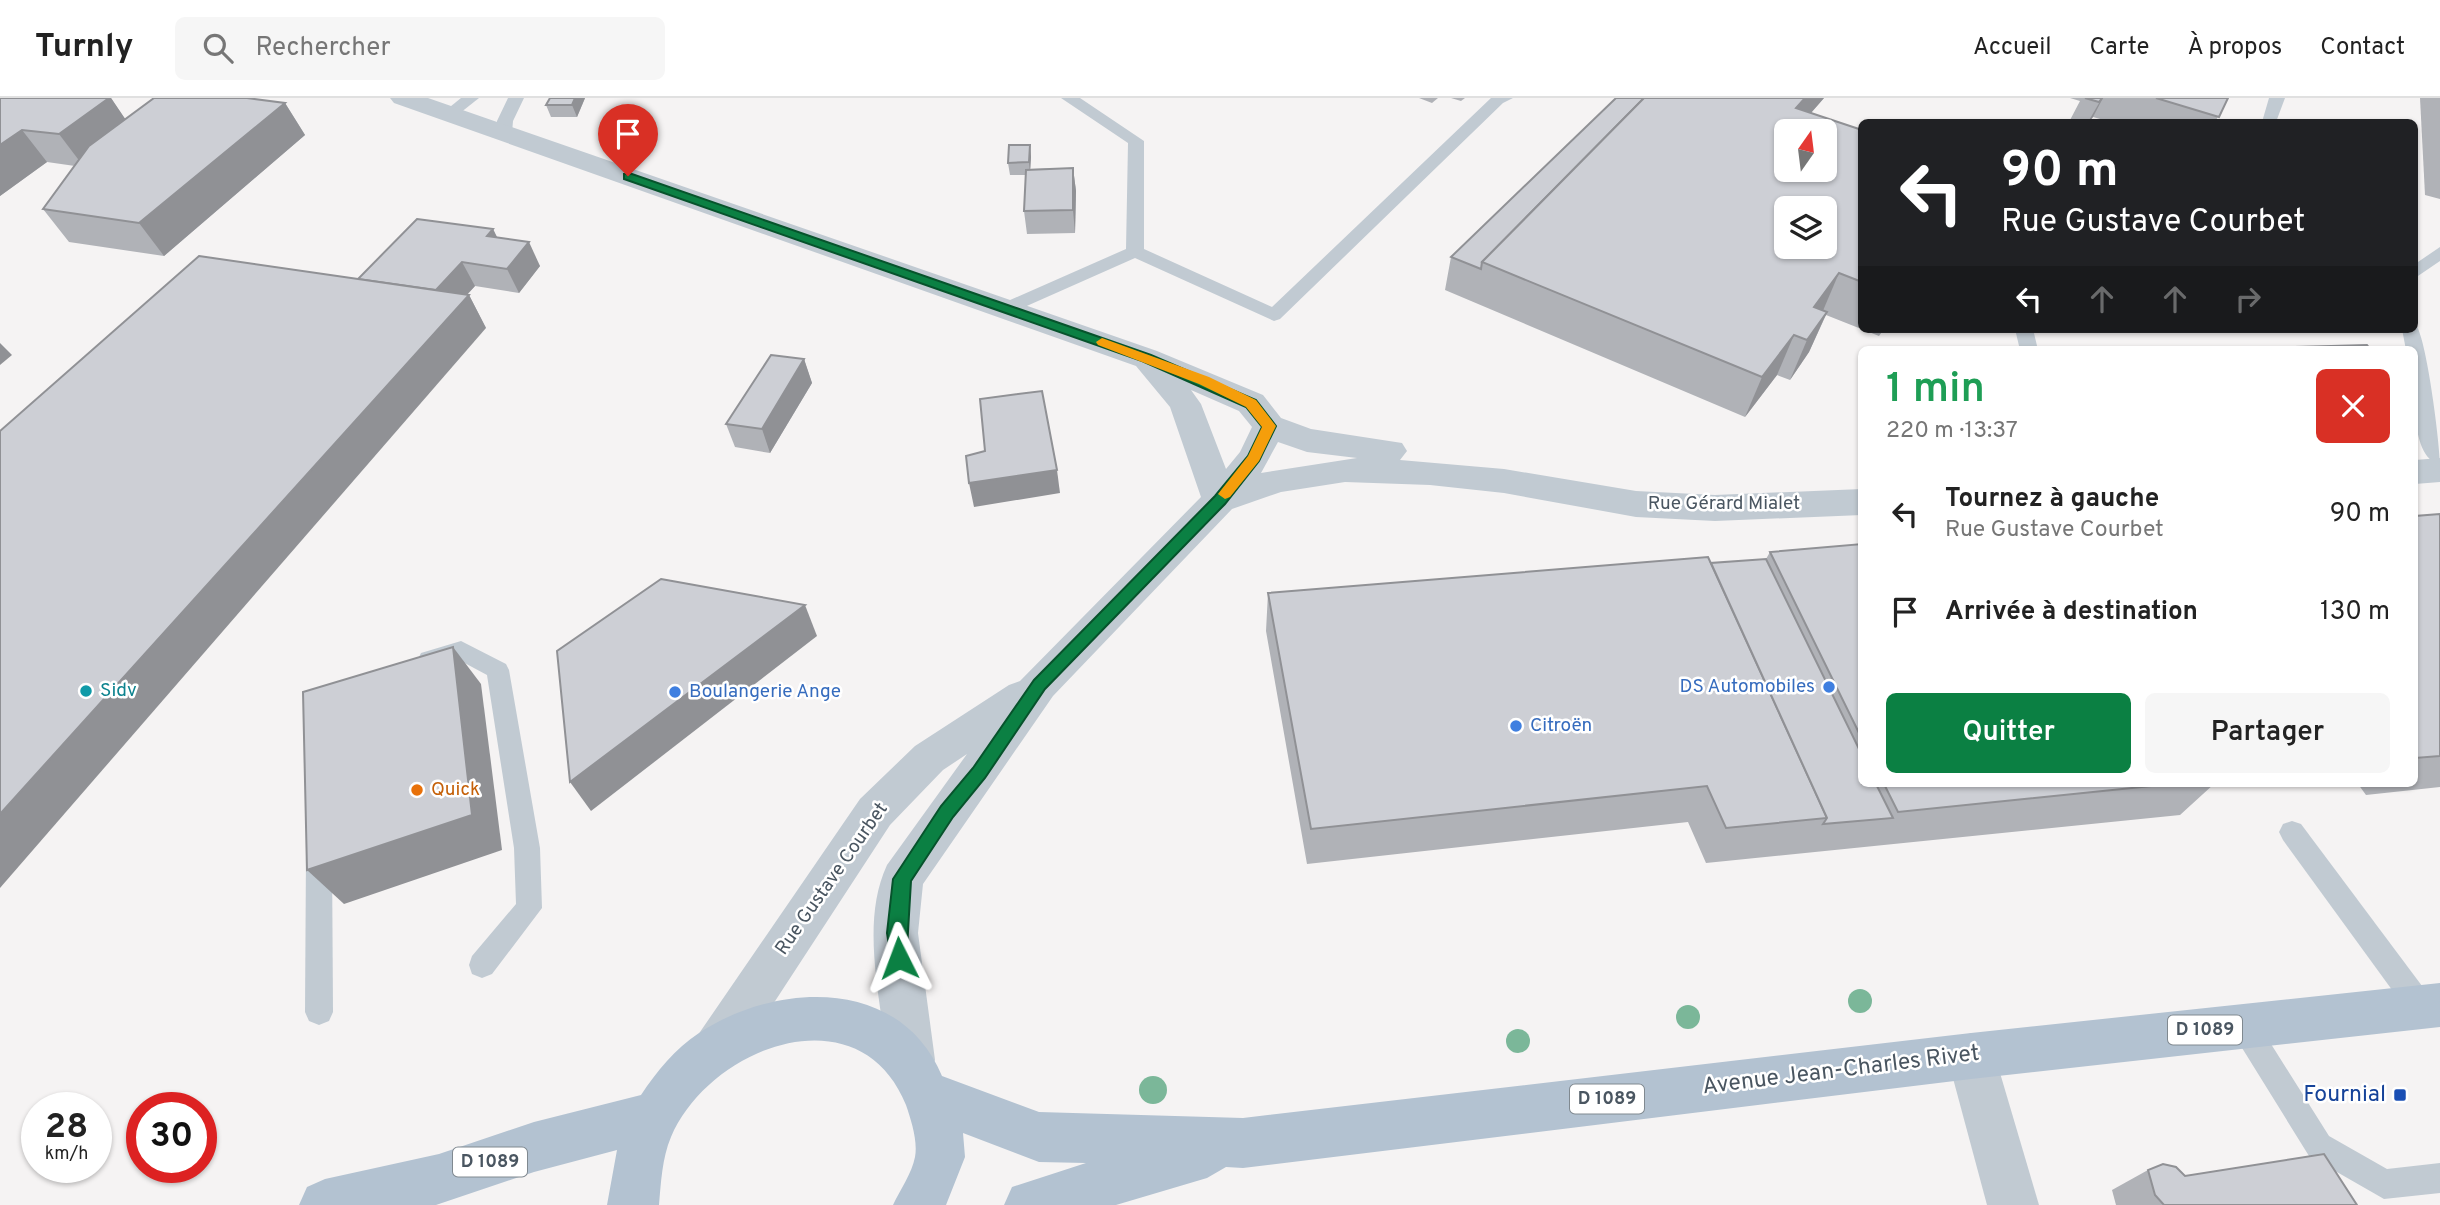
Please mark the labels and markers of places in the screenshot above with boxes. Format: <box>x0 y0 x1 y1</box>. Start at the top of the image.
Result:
pin <box>598 104 658 176</box>
place label: DS Automobiles <box>1680 675 1815 699</box>
place label: Sidv <box>100 679 137 703</box>
marker: DS Automobiles <box>1821 679 1837 695</box>
place label: Boulangerie Ange <box>689 680 841 704</box>
marker: Sidv <box>78 683 94 699</box>
marker: Boulangerie Ange <box>667 684 683 700</box>
place label: Citroën <box>1530 714 1592 738</box>
marker: Citroën <box>1508 718 1524 734</box>
place label: Quick <box>431 778 480 802</box>
marker: Quick <box>409 782 425 798</box>
place label: Fournial <box>2303 1081 2386 1110</box>
marker: Fournial <box>2392 1087 2408 1103</box>

